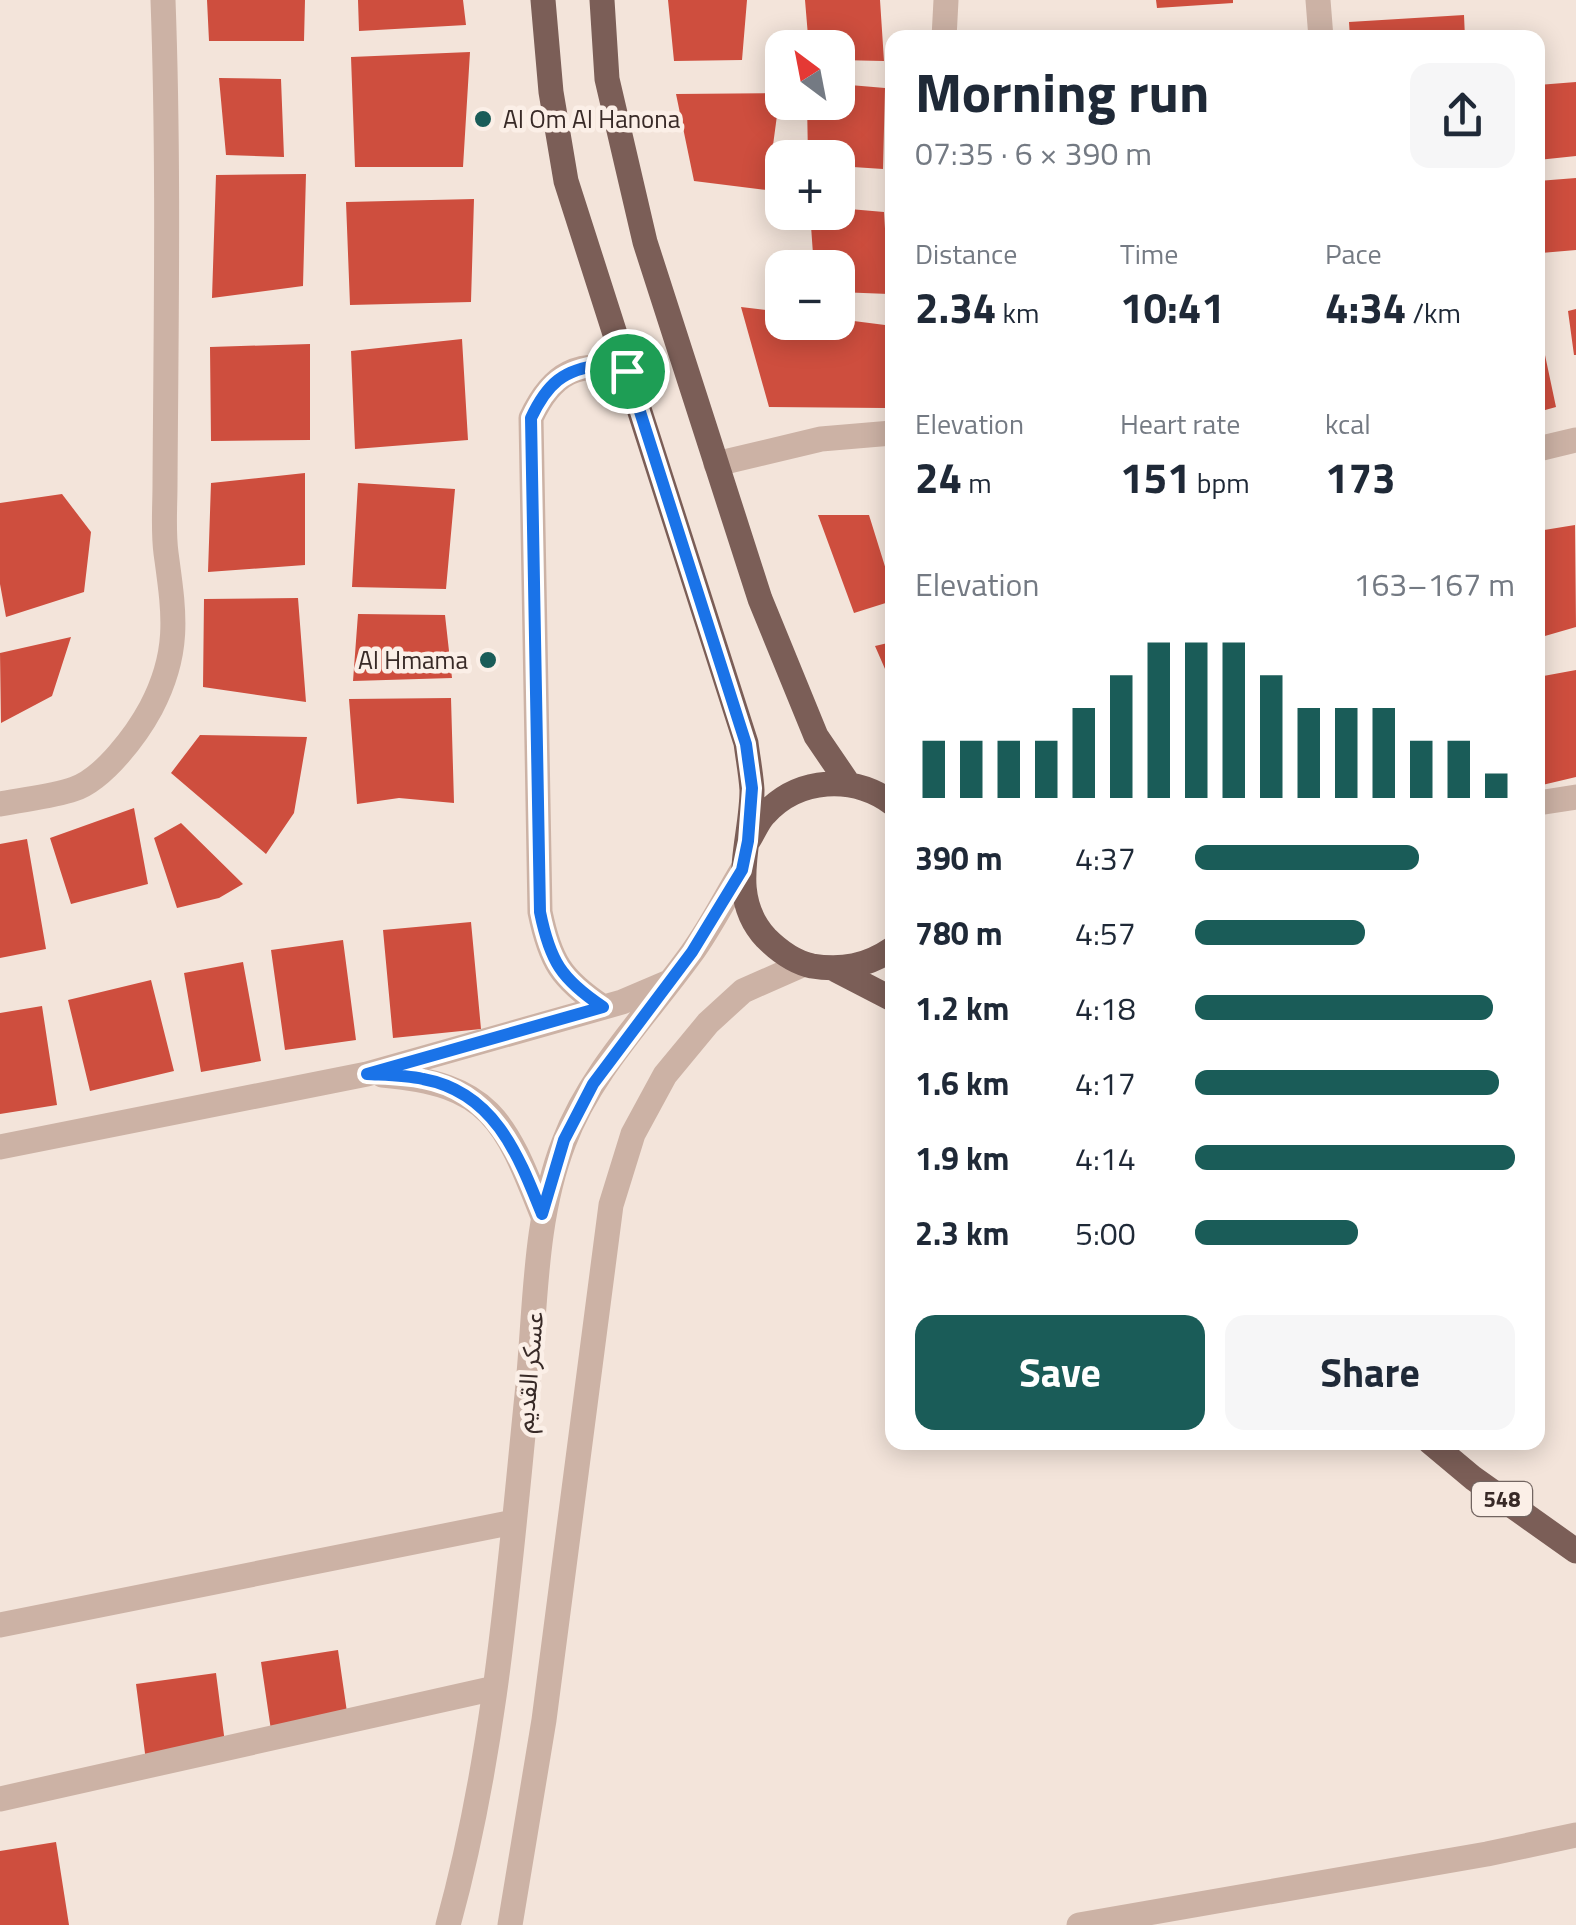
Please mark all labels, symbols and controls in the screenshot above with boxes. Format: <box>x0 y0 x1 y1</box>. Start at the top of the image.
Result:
north arrow <box>765 30 855 120</box>
map controls <box>765 30 855 340</box>
text: Morning run <box>915 50 1209 133</box>
button: share <box>1410 63 1515 168</box>
place label: Al Om Al Hanona <box>503 100 681 138</box>
marker: Al Om Al Hanona <box>472 108 494 130</box>
text: 07:35 · 6 × 390 m <box>915 129 1152 177</box>
button: + <box>765 140 855 230</box>
text: Distance <box>915 232 1017 275</box>
text: Time <box>1120 232 1178 275</box>
text: Pace <box>1325 232 1382 275</box>
button: − <box>765 250 855 340</box>
text: 2.34 <box>915 275 996 339</box>
text: 10:41 <box>1120 275 1225 339</box>
text: 4:34 <box>1325 275 1406 339</box>
text: km <box>996 291 1039 334</box>
text: /km <box>1406 291 1461 334</box>
pin <box>585 329 670 414</box>
icon: arrive <box>600 344 655 399</box>
text: Elevation <box>915 402 1024 445</box>
text: Heart rate <box>1120 402 1240 445</box>
text: kcal <box>1325 402 1371 445</box>
text: 24 <box>915 445 962 509</box>
text: 151 <box>1120 445 1191 509</box>
text: 173 <box>1325 445 1396 509</box>
text: m <box>962 461 992 504</box>
text: bpm <box>1191 461 1250 504</box>
text: Elevation <box>915 560 1039 608</box>
text: 163–167 m <box>1353 560 1515 608</box>
place label: Al Hmama <box>358 641 468 679</box>
marker: Al Hmama <box>477 649 499 671</box>
text: 390 m <box>915 834 1003 882</box>
text: 4:37 <box>1075 834 1136 882</box>
text: 780 m <box>915 909 1003 957</box>
text: 4:57 <box>1075 909 1136 957</box>
text: 1.2 km <box>915 984 1009 1032</box>
text: 4:18 <box>1075 984 1136 1032</box>
text: 1.6 km <box>915 1059 1009 1107</box>
text: 4:17 <box>1075 1059 1136 1107</box>
text: 1.9 km <box>915 1134 1009 1182</box>
text: 4:14 <box>1075 1134 1136 1182</box>
text: 2.3 km <box>915 1209 1009 1257</box>
text: 5:00 <box>1075 1209 1136 1257</box>
street label: عسكر القديم <box>505 1310 554 1434</box>
button: Save <box>915 1315 1205 1430</box>
button: Share <box>1225 1315 1515 1430</box>
road number: 548 <box>1472 1482 1532 1516</box>

